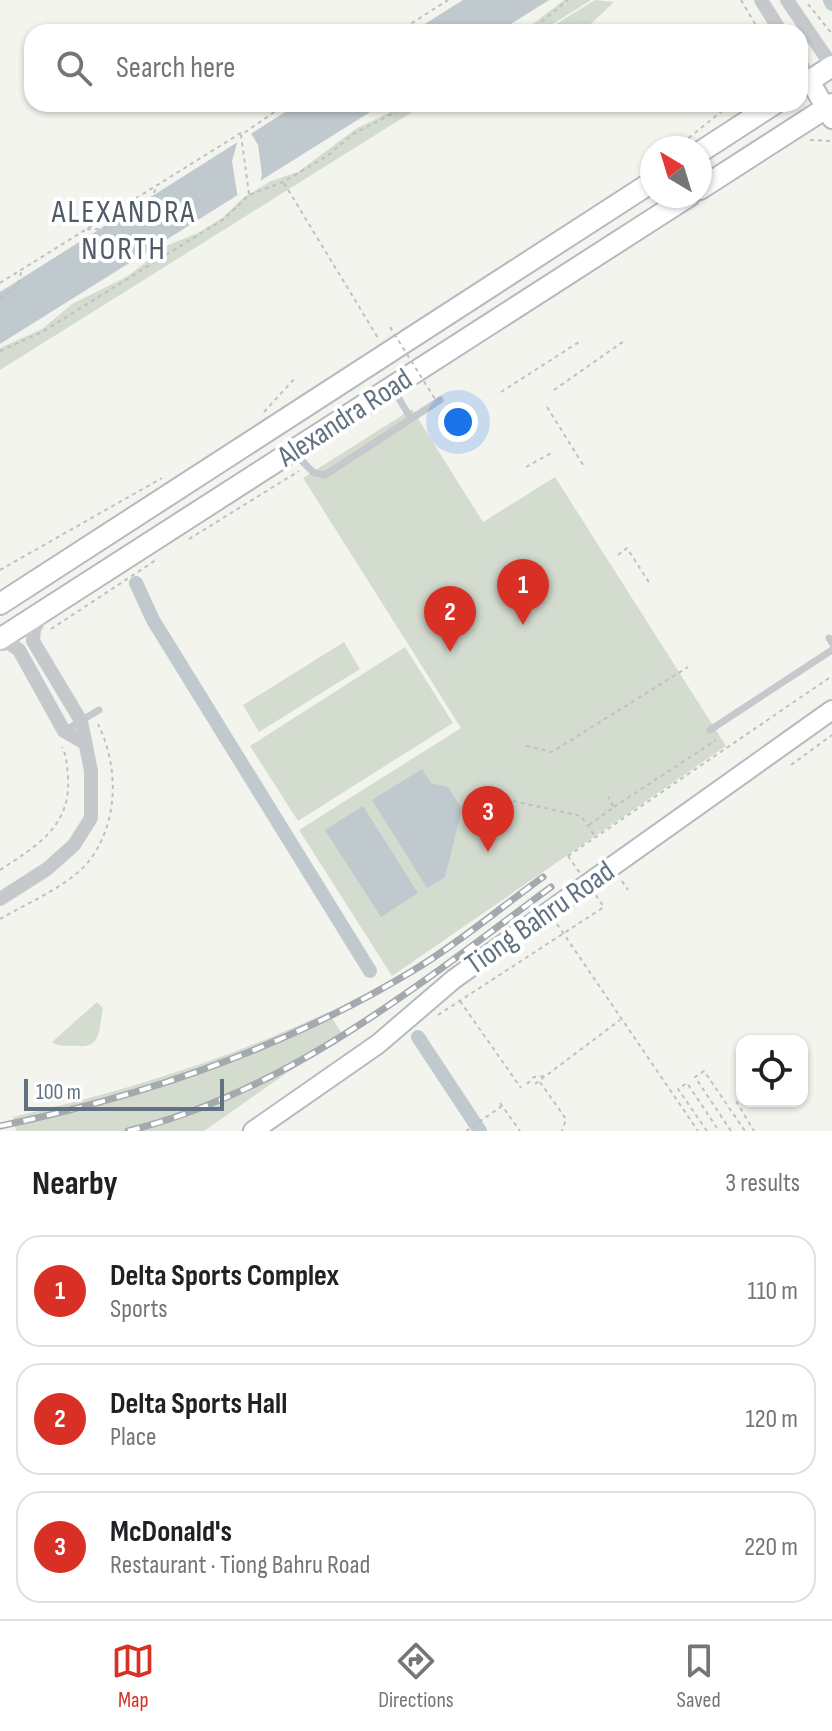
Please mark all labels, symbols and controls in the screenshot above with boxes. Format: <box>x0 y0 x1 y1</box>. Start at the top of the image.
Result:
search box <box>24 24 808 112</box>
icon: search <box>52 46 96 90</box>
text: Search here <box>116 50 235 86</box>
north arrow <box>640 136 712 208</box>
district label: ALEXANDRA NORTH <box>51 193 196 269</box>
street label: Alexandra Road <box>270 361 419 475</box>
your location <box>438 402 478 442</box>
pin: 1 <box>497 559 549 625</box>
pin: 2 <box>424 586 476 652</box>
pin: 3 <box>462 786 514 852</box>
street label: Tiong Bahru Road <box>459 853 621 983</box>
map controls <box>736 1035 808 1107</box>
button: locate <box>736 1035 808 1107</box>
scale bar <box>24 1075 224 1111</box>
text: 100 m <box>36 1079 81 1106</box>
text: Nearby <box>32 1163 118 1204</box>
text: 3 results <box>725 1168 800 1199</box>
text: Delta Sports Complex <box>110 1258 339 1294</box>
text: 1 <box>55 1276 65 1307</box>
text: 110 m <box>747 1276 798 1307</box>
text: Sports <box>110 1294 168 1325</box>
text: Delta Sports Hall <box>110 1386 287 1422</box>
text: 2 <box>54 1404 66 1435</box>
text: 120 m <box>745 1404 798 1435</box>
text: Place <box>110 1422 157 1453</box>
text: McDonald's <box>110 1514 232 1550</box>
text: 3 <box>54 1532 66 1563</box>
text: 220 m <box>744 1532 798 1563</box>
text: Restaurant · Tiong Bahru Road <box>110 1550 370 1581</box>
tab: Map <box>111 1639 155 1714</box>
tab: Directions <box>378 1639 454 1714</box>
tab: Saved <box>677 1639 721 1714</box>

